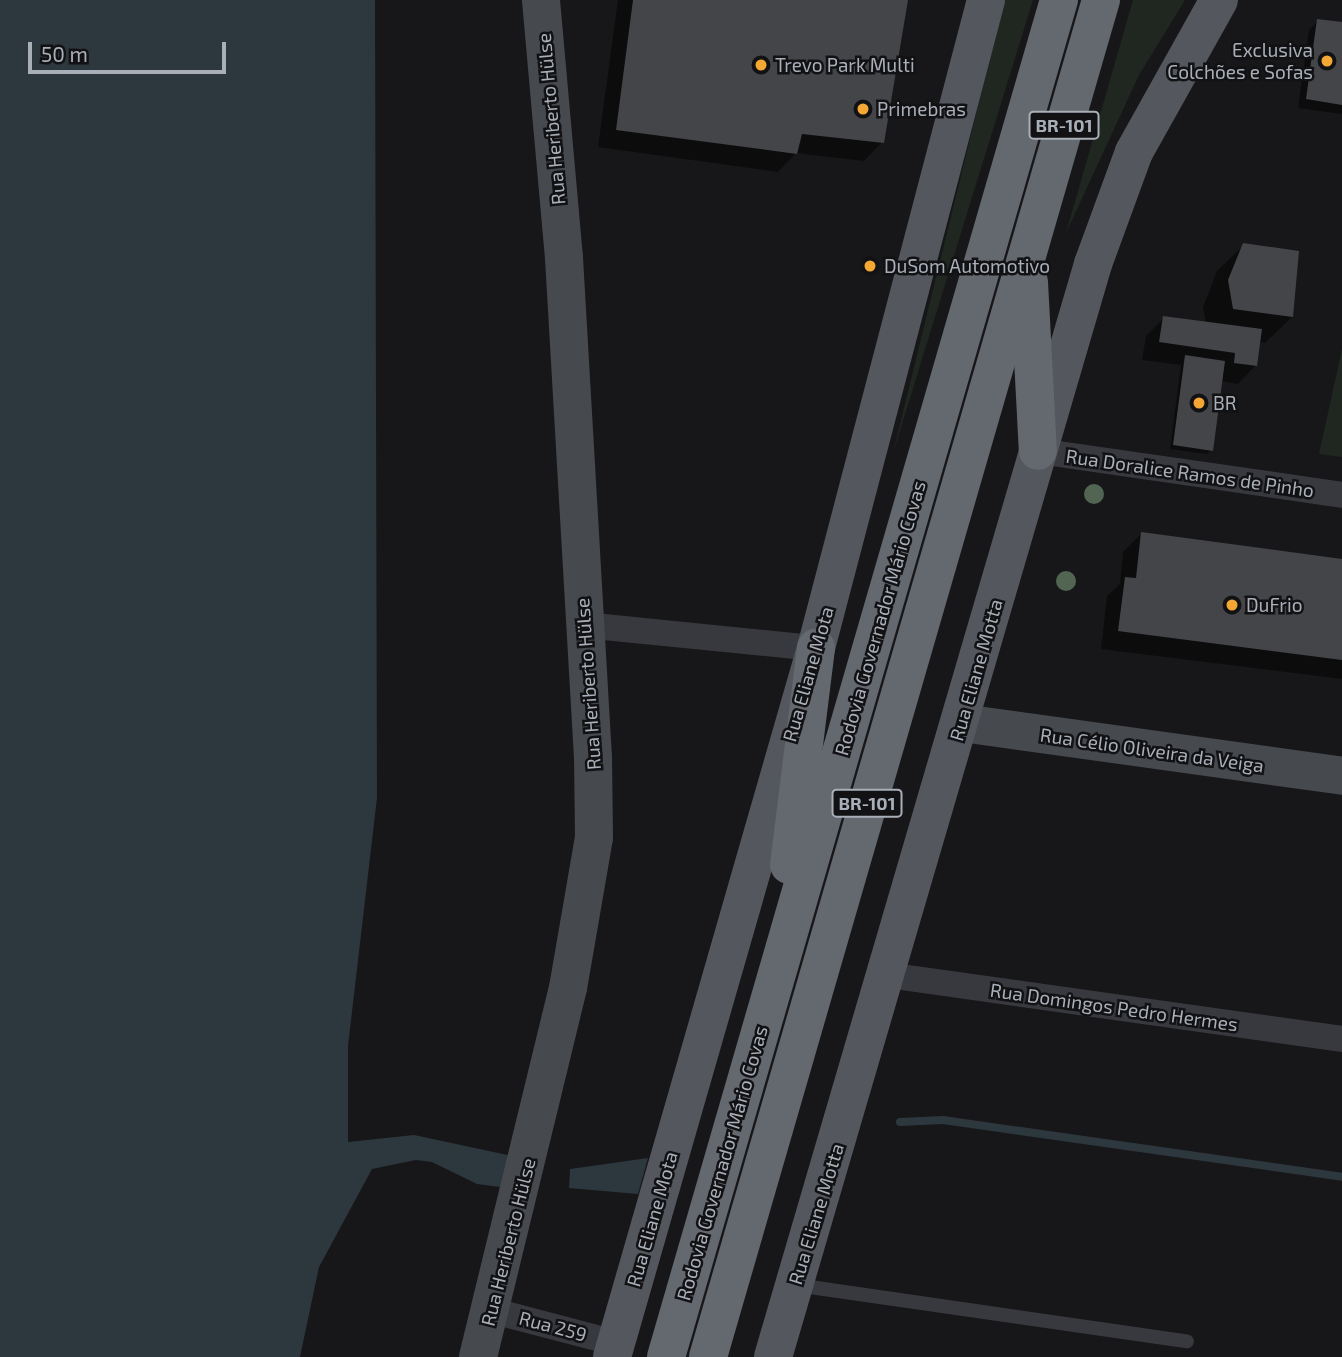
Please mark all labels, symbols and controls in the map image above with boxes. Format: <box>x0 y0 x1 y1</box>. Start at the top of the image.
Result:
scale bar <box>32 28 229 72</box>
street label: Rua Heriberto Hülse <box>532 32 570 206</box>
place label: Exclusiva Colchões e Sofas <box>1167 39 1313 83</box>
text: 50 m <box>41 41 88 66</box>
marker: Exclusiva Colchões e Sofas <box>1319 53 1335 69</box>
place label: Trevo Park Multi <box>775 54 915 76</box>
marker: Trevo Park Multi <box>753 57 769 73</box>
place label: Primebras <box>877 98 966 120</box>
marker: Primebras <box>855 101 871 117</box>
road number: BR-101 <box>1027 110 1101 140</box>
place label: DuSom Automotivo <box>884 255 1051 277</box>
marker: DuSom Automotivo <box>862 258 878 274</box>
place label: BR <box>1213 392 1237 414</box>
marker: BR <box>1191 395 1207 411</box>
street label: Rua Doralice Ramos de Pinho <box>1065 444 1315 502</box>
street label: Rodovia Governador Mário Covas <box>830 478 930 758</box>
place label: DuFrio <box>1246 594 1302 616</box>
street label: Rua Eliane Motta <box>945 596 1007 744</box>
street label: Rua Heriberto Hülse <box>571 597 605 771</box>
marker: DuFrio <box>1224 597 1240 613</box>
street label: Rua Eliane Mota <box>778 604 838 744</box>
street label: Rua Célio Oliveira da Veiga <box>1038 723 1266 777</box>
road number: BR-101 <box>830 788 904 818</box>
street label: Rua Domingos Pedro Hermes <box>989 978 1239 1036</box>
street label: Rodovia Governador Mário Covas <box>672 1023 772 1303</box>
street label: Rua Eliane Motta <box>784 1141 848 1287</box>
street label: Rua Eliane Mota <box>622 1149 682 1289</box>
street label: Rua Heriberto Hülse <box>476 1156 540 1328</box>
street label: Rua 259 <box>517 1306 589 1346</box>

